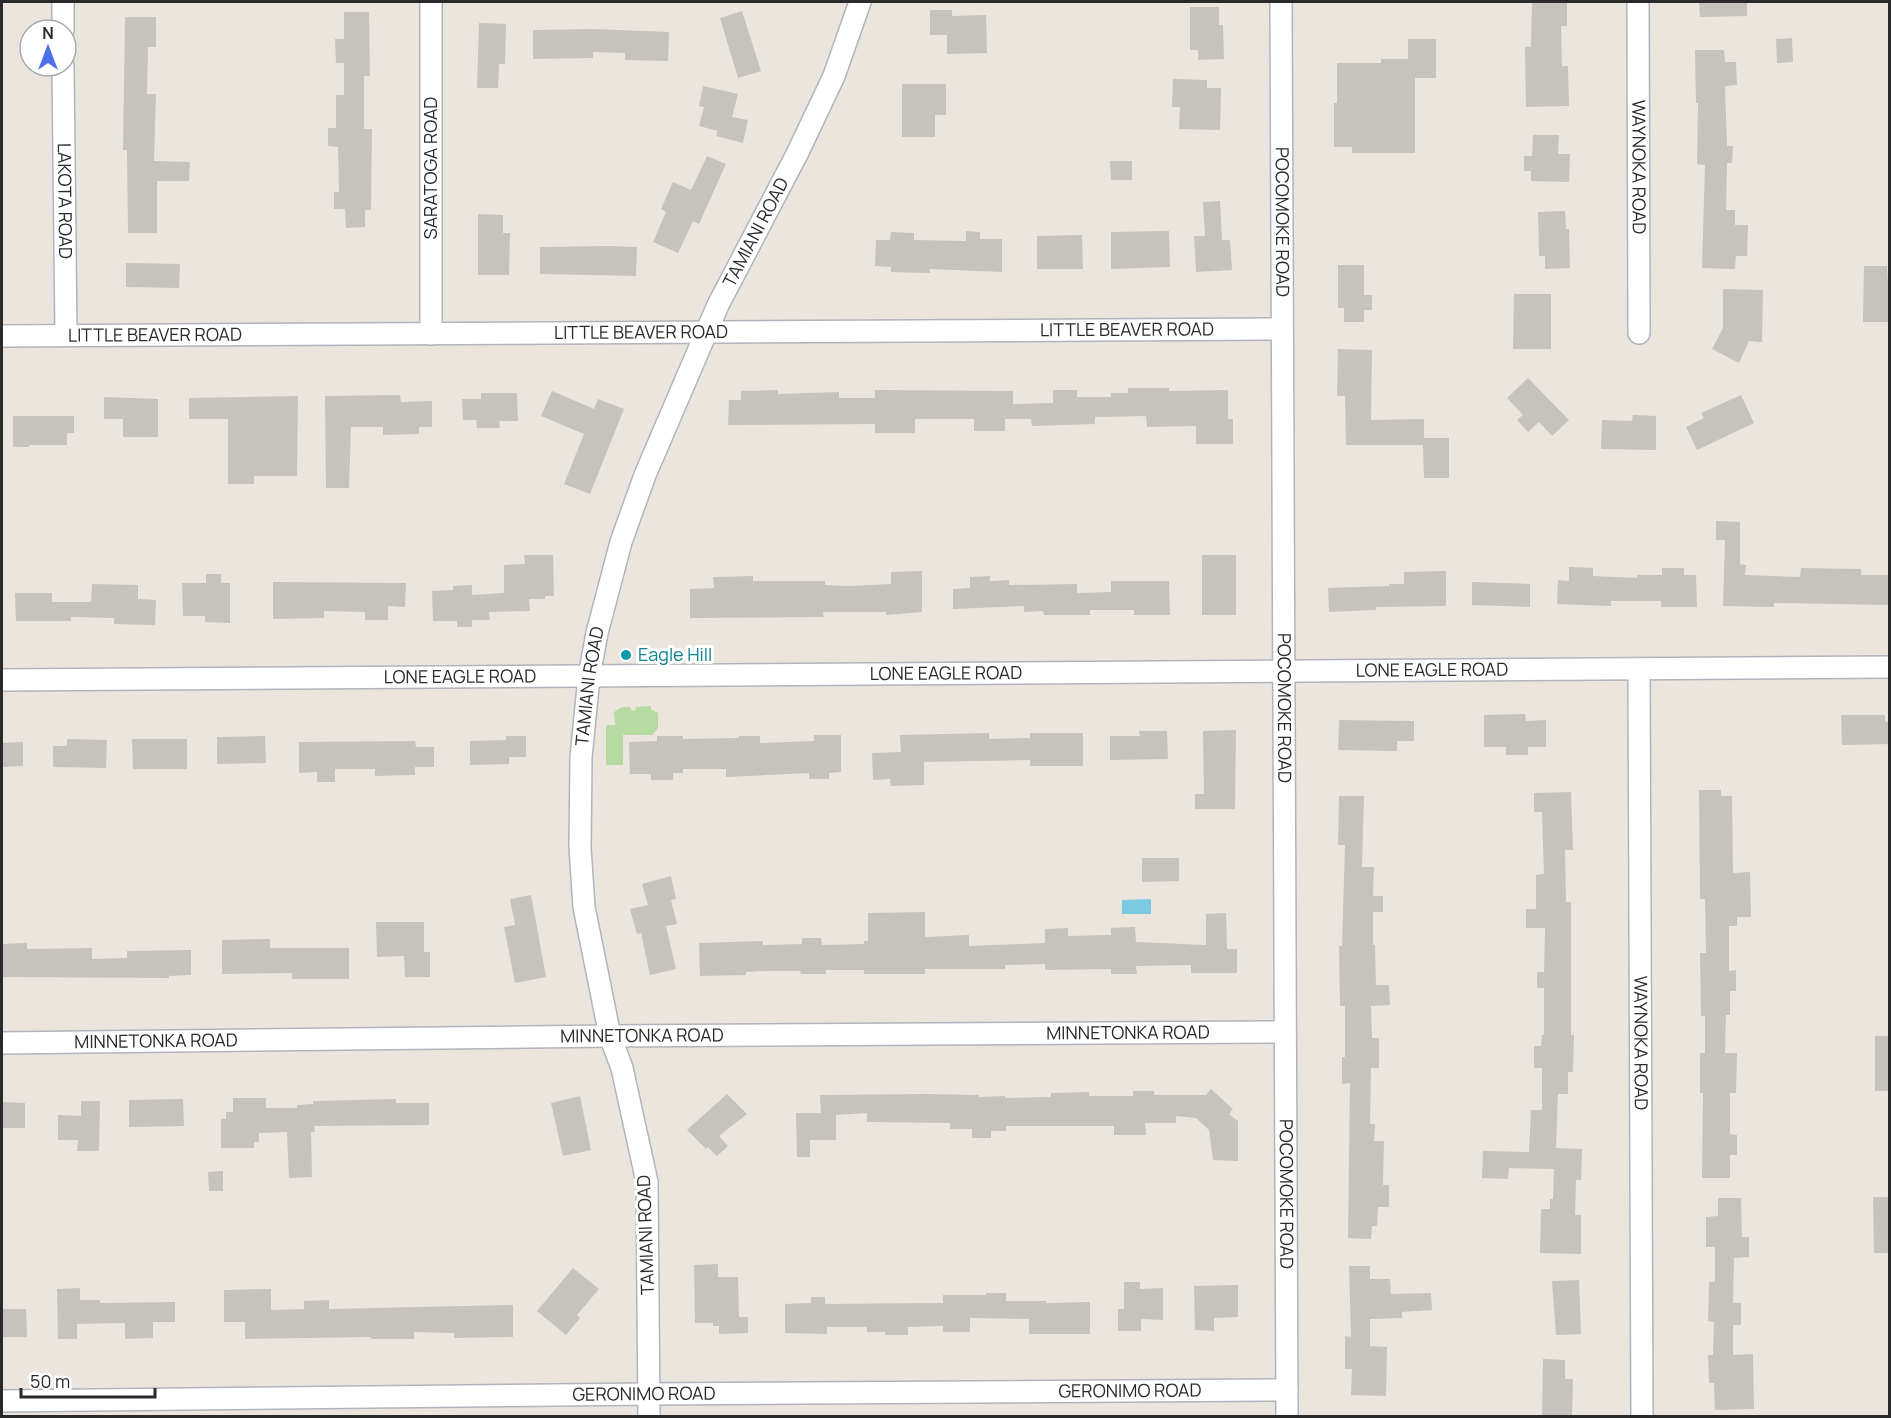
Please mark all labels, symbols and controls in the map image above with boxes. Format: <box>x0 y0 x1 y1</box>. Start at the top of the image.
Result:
north arrow <box>18 18 78 78</box>
text: N <box>42 22 54 44</box>
street label: SARATOGA ROAD <box>418 97 442 239</box>
street label: WAYNOKA ROAD <box>1627 100 1652 234</box>
street label: LAKOTA ROAD <box>53 143 78 259</box>
street label: POCOMOKE ROAD <box>1271 147 1295 297</box>
street label: TAMIANI ROAD <box>717 173 794 291</box>
street label: LITTLE BEAVER ROAD <box>1040 316 1214 341</box>
street label: LITTLE BEAVER ROAD <box>554 319 728 344</box>
street label: LITTLE BEAVER ROAD <box>68 322 242 347</box>
street label: TAMIANI ROAD <box>569 624 609 747</box>
street label: POCOMOKE ROAD <box>1273 633 1297 783</box>
place label: Eagle Hill <box>638 642 712 666</box>
marker: Eagle Hill <box>619 648 633 662</box>
street label: LONE EAGLE ROAD <box>1356 657 1508 682</box>
street label: LONE EAGLE ROAD <box>870 660 1022 685</box>
street label: LONE EAGLE ROAD <box>384 663 536 688</box>
street label: WAYNOKA ROAD <box>1629 976 1654 1110</box>
street label: MINNETONKA ROAD <box>1046 1019 1210 1044</box>
street label: MINNETONKA ROAD <box>560 1022 724 1048</box>
street label: MINNETONKA ROAD <box>74 1027 238 1053</box>
street label: POCOMOKE ROAD <box>1275 1119 1299 1269</box>
street label: TAMIANI ROAD <box>631 1175 659 1295</box>
scale bar <box>21 1361 154 1399</box>
text: 50 m <box>30 1369 70 1393</box>
street label: GERONIMO ROAD <box>1058 1378 1202 1402</box>
street label: GERONIMO ROAD <box>572 1381 716 1406</box>

